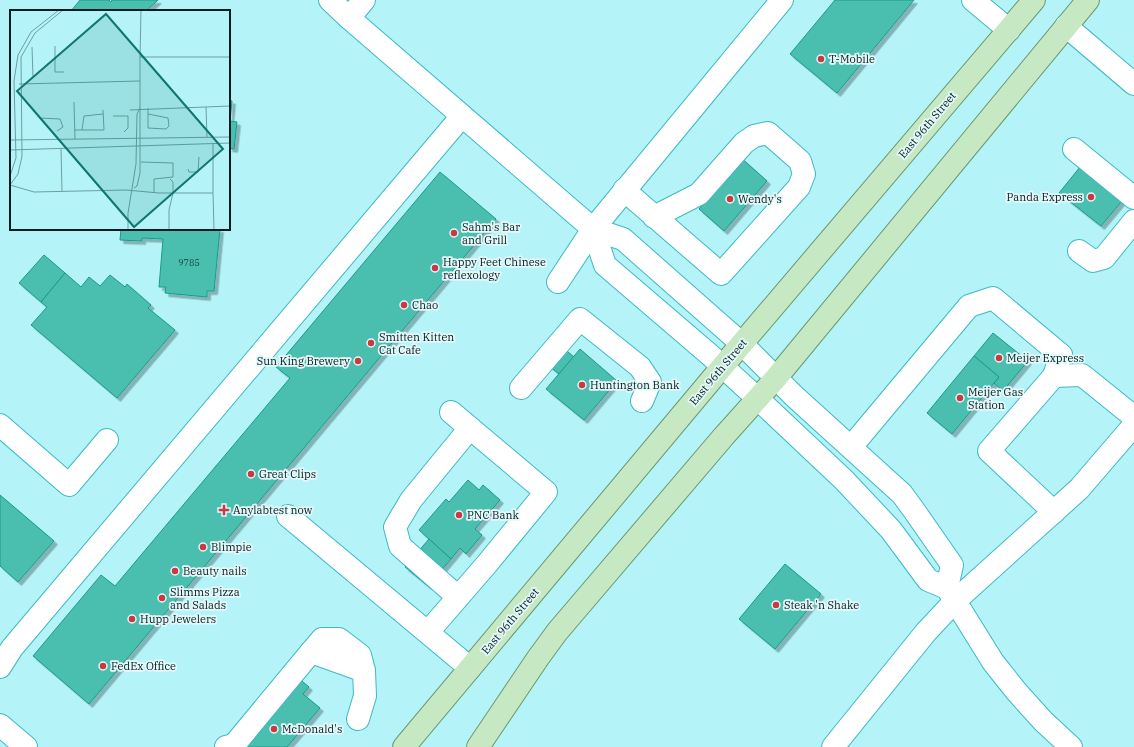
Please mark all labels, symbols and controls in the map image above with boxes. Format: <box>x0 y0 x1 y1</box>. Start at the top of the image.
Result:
inset map <box>10 10 230 230</box>
place label: T-Mobile <box>829 52 875 66</box>
marker: T-Mobile <box>816 54 826 64</box>
street label: East 96th Street <box>895 89 959 161</box>
place label: Panda Express <box>1007 190 1083 204</box>
place label: Wendy's <box>738 192 782 206</box>
marker: Panda Express <box>1086 192 1096 202</box>
marker: Wendy's <box>725 194 735 204</box>
place label: Sahm's Bar and Grill <box>462 220 520 247</box>
marker: Sahm's Bar and Grill <box>449 228 459 238</box>
place label: Happy Feet Chinese reflexology <box>443 255 546 282</box>
house number: 9785 <box>178 257 200 268</box>
marker: Happy Feet Chinese reflexology <box>430 263 440 273</box>
place label: Chao <box>412 298 438 312</box>
marker: Chao <box>399 300 409 310</box>
place label: Smitten Kitten Cat Cafe <box>379 330 454 357</box>
street label: East 96th Street <box>686 336 750 408</box>
marker: Smitten Kitten Cat Cafe <box>366 338 376 348</box>
place label: Meijer Express <box>1007 351 1084 365</box>
marker: Meijer Express <box>994 353 1004 363</box>
place label: Sun King Brewery <box>257 354 350 368</box>
marker: Sun King Brewery <box>353 356 363 366</box>
place label: Huntington Bank <box>590 378 680 392</box>
marker: Huntington Bank <box>577 380 587 390</box>
place label: Meijer Gas Station <box>968 385 1023 412</box>
marker: Meijer Gas Station <box>955 393 965 403</box>
place label: Great Clips <box>259 467 316 481</box>
marker: Great Clips <box>246 469 256 479</box>
place label: Anylabtest now <box>233 503 313 517</box>
marker: Anylabtest now <box>218 504 230 516</box>
place label: PNC Bank <box>467 508 520 522</box>
marker: PNC Bank <box>454 510 464 520</box>
place label: Blimpie <box>211 540 252 554</box>
marker: Blimpie <box>198 542 208 552</box>
place label: Beauty nails <box>183 564 247 578</box>
marker: Beauty nails <box>170 566 180 576</box>
place label: Slimms Pizza and Salads <box>170 585 240 612</box>
street label: East 96th Street <box>478 585 542 657</box>
marker: Slimms Pizza and Salads <box>157 593 167 603</box>
place label: Steak 'n Shake <box>784 598 859 612</box>
marker: Steak 'n Shake <box>771 600 781 610</box>
place label: Hupp Jewelers <box>140 612 216 626</box>
marker: Hupp Jewelers <box>127 614 137 624</box>
place label: FedEx Office <box>111 659 176 673</box>
marker: FedEx Office <box>98 661 108 671</box>
place label: McDonald's <box>282 722 342 736</box>
marker: McDonald's <box>269 724 279 734</box>

